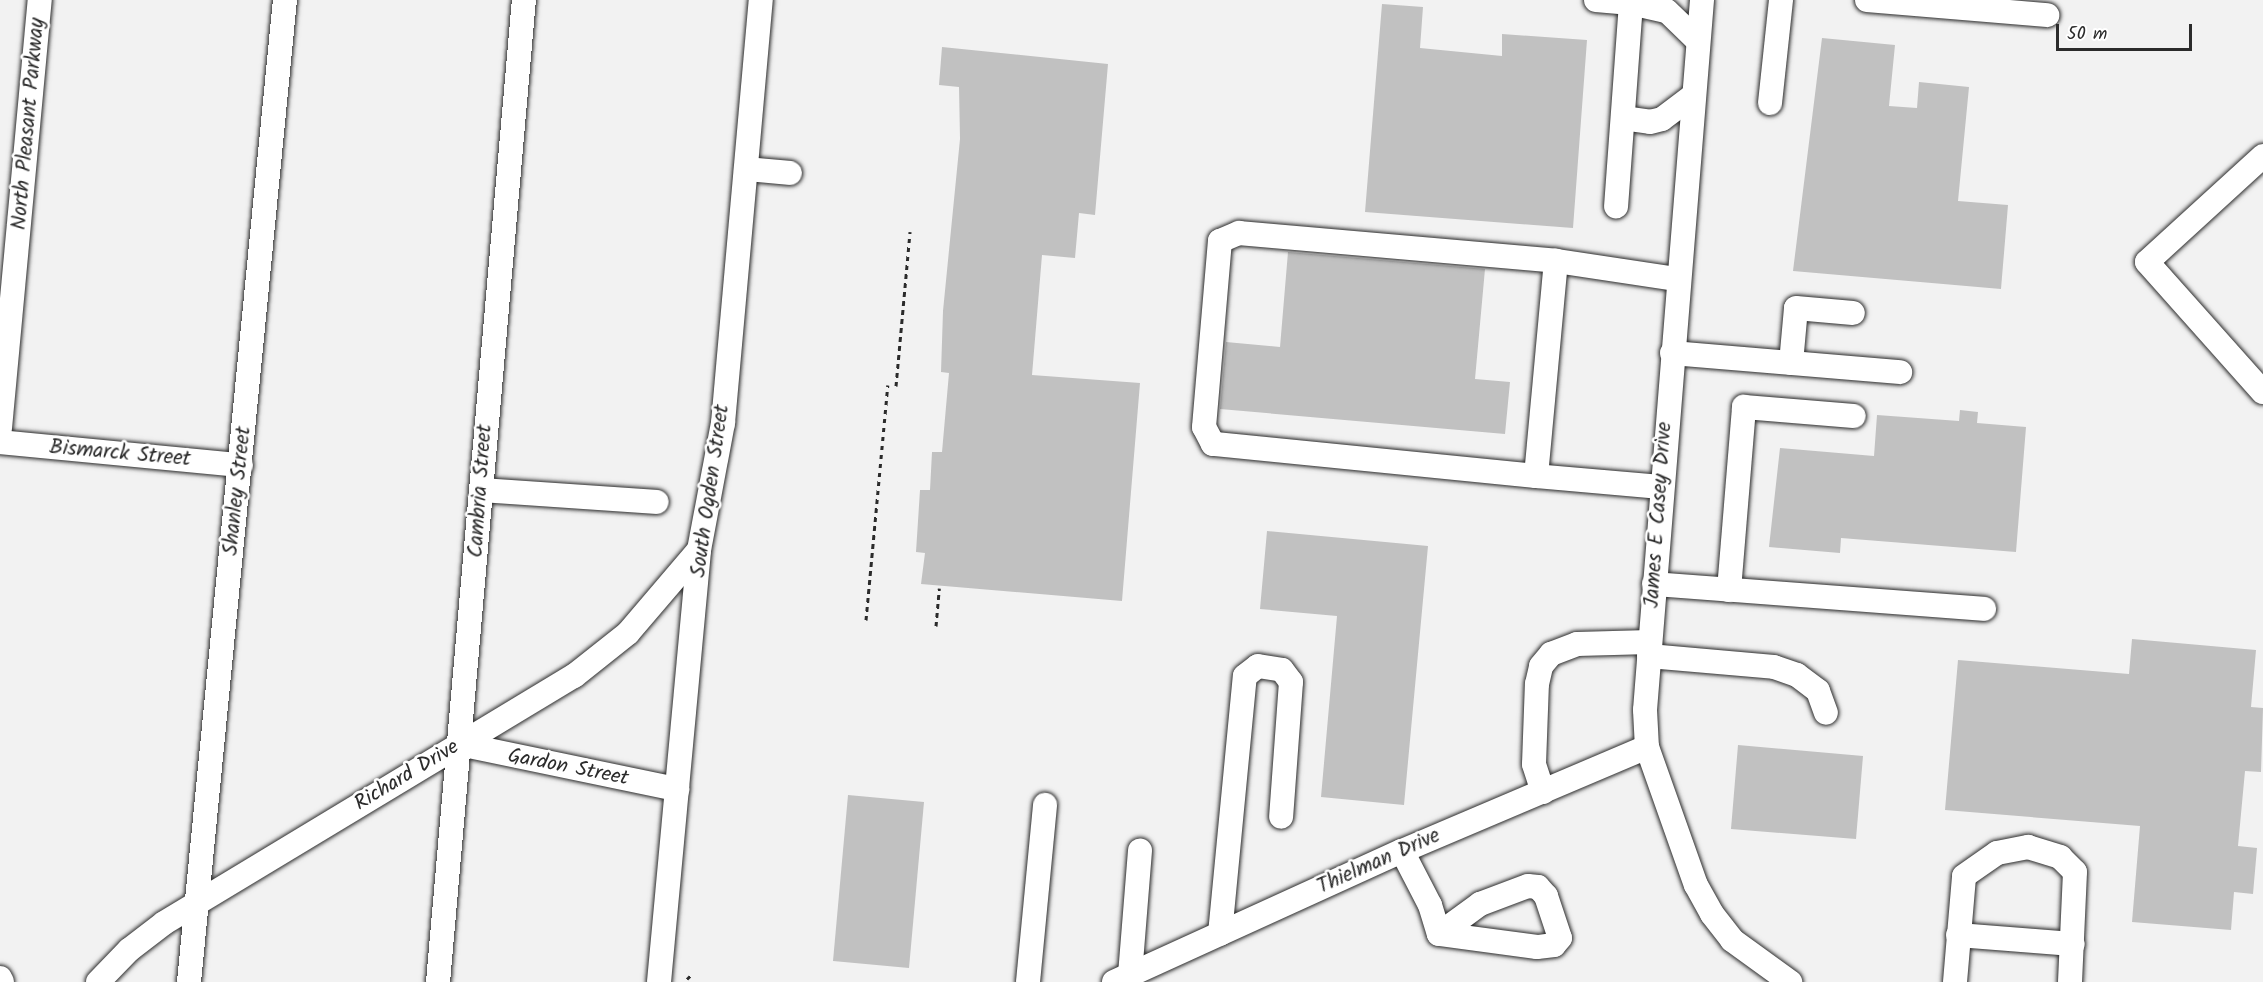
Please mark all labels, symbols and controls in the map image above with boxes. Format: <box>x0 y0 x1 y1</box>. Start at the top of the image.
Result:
scale bar <box>2059 12 2196 50</box>
street label: North Pleasant Parkway <box>7 17 51 231</box>
text: 50 m <box>2067 20 2107 49</box>
street label: South Ogden Street <box>686 403 736 579</box>
street label: James E Casey Drive <box>1640 421 1678 609</box>
street label: Cambria Street <box>464 423 498 559</box>
street label: Shanley Street <box>219 425 257 557</box>
street label: Bismarck Street <box>48 435 192 473</box>
street label: Richard Drive <box>350 735 464 817</box>
street label: Gardon Street <box>505 744 631 792</box>
street label: Thielman Drive <box>1314 824 1444 900</box>

